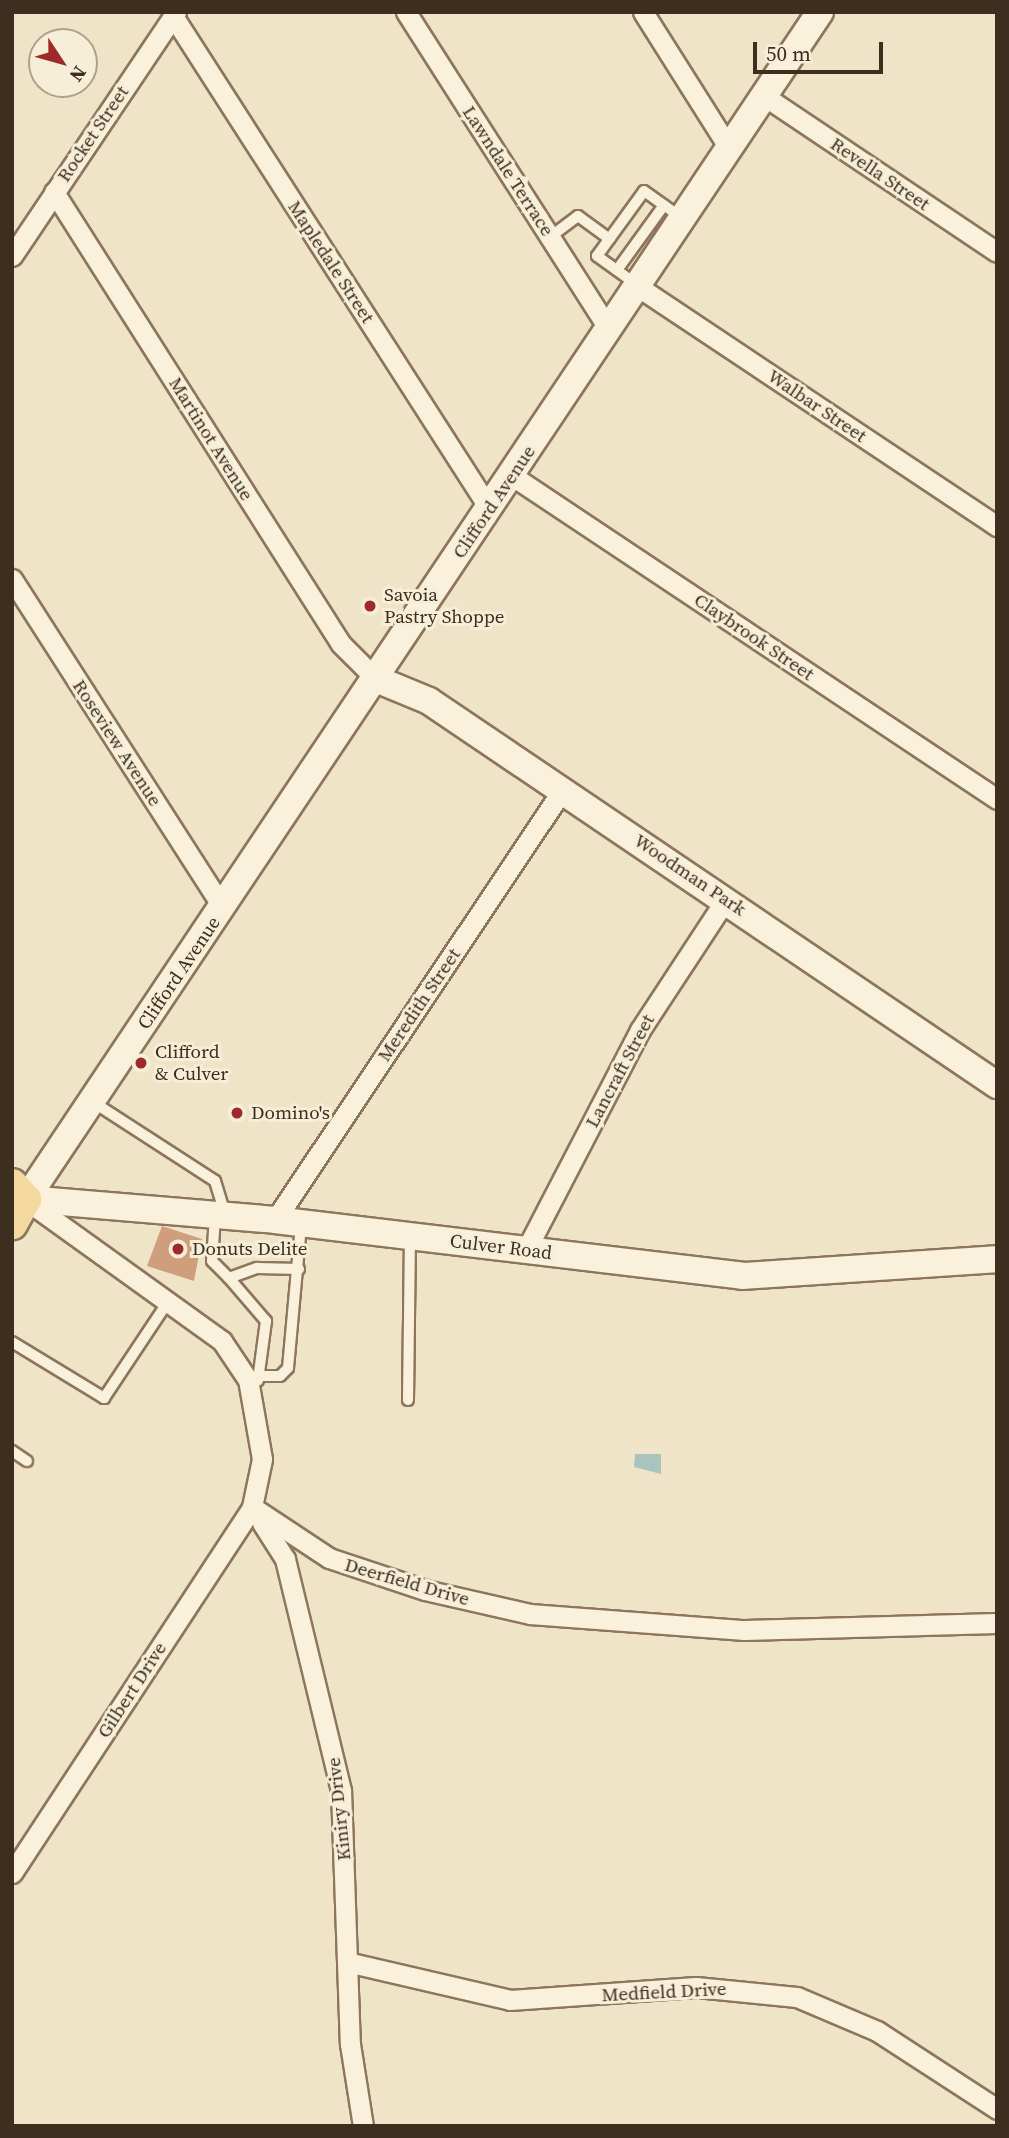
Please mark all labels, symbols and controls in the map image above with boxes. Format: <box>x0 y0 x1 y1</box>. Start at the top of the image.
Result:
north arrow <box>28 28 98 98</box>
scale bar <box>757 28 886 72</box>
text: 50 m <box>766 39 811 68</box>
text: N <box>64 61 93 87</box>
street label: Rocket Street <box>52 82 134 186</box>
street label: Lawndale Terrace <box>457 101 559 241</box>
street label: Revella Street <box>826 132 934 216</box>
street label: Mapledale Street <box>283 196 379 328</box>
street label: Walbar Street <box>763 365 871 447</box>
street label: Martinot Avenue <box>164 373 258 505</box>
street label: Clifford Avenue <box>448 441 540 563</box>
place label: Savoia Pastry Shoppe <box>384 584 505 628</box>
street label: Claybrook Street <box>690 588 818 686</box>
marker: Savoia Pastry Shoppe <box>362 598 378 614</box>
street label: Roseview Avenue <box>68 675 166 811</box>
street label: Woodman Park <box>630 829 750 921</box>
street label: Clifford Avenue <box>133 912 225 1034</box>
street label: Meredith Street <box>373 944 465 1066</box>
street label: Lancraft Street <box>581 1010 659 1132</box>
place label: Clifford & Culver <box>155 1041 228 1085</box>
marker: Clifford & Culver <box>133 1055 149 1071</box>
place label: Domino's <box>251 1102 330 1124</box>
marker: Domino's <box>229 1105 245 1121</box>
street label: Culver Road <box>449 1229 553 1265</box>
place label: Donuts Delite <box>192 1238 307 1260</box>
marker: Donuts Delite <box>170 1241 186 1257</box>
street label: Deerfield Drive <box>342 1553 472 1611</box>
street label: Gilbert Drive <box>93 1638 171 1742</box>
street label: Kiniry Drive <box>322 1756 356 1862</box>
street label: Medfield Drive <box>601 1977 727 2007</box>

